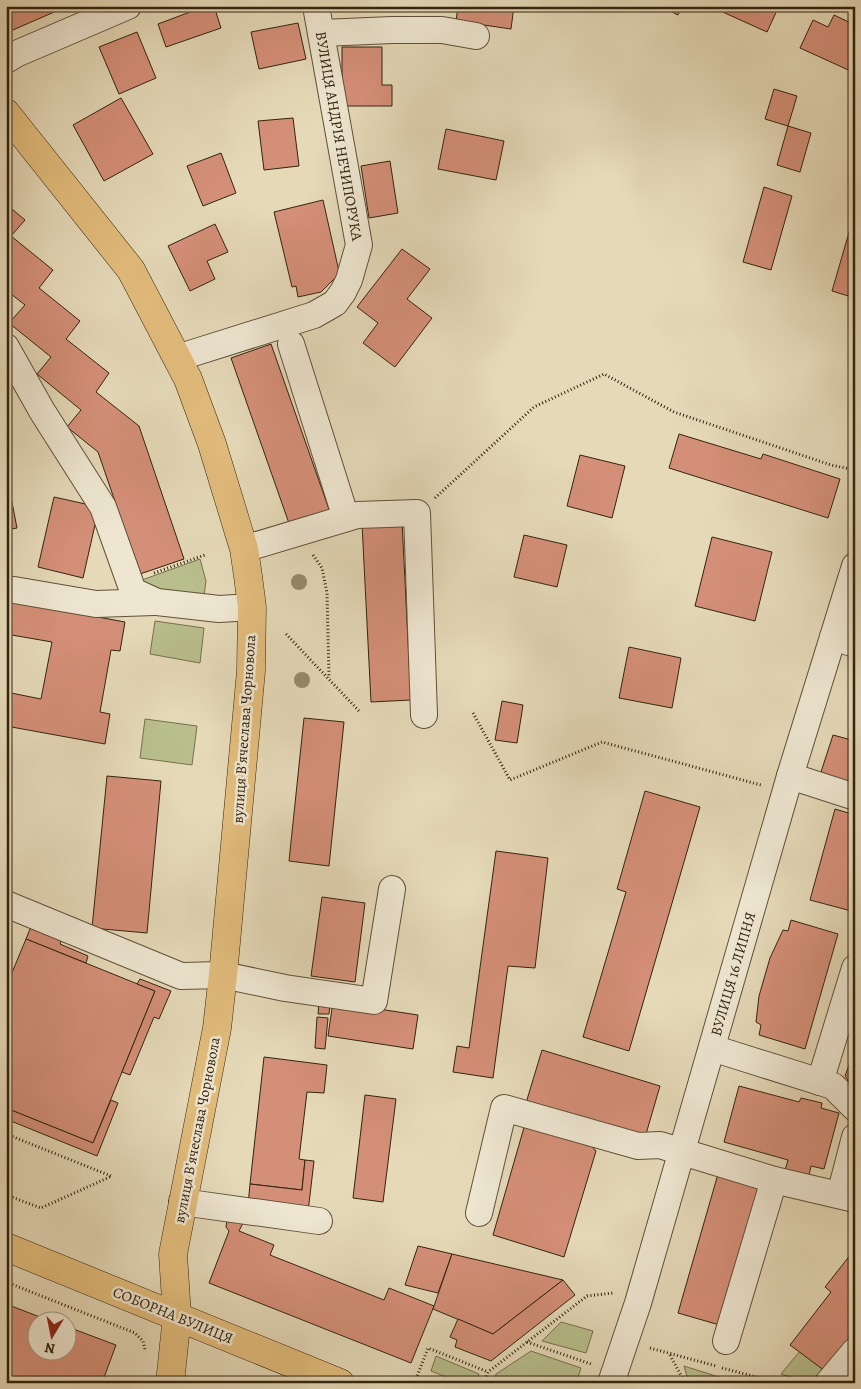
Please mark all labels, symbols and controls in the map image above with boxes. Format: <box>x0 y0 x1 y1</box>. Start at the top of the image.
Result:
street label: ВУЛИЦЯ АНДРІЯ НЕЧИПОРУКА <box>311 30 367 243</box>
street label: вулиця Вʼячеслава Чорновола <box>227 634 261 824</box>
street label: ВУЛИЦЯ 16 ЛИПНЯ <box>706 910 760 1038</box>
street label: вулиця Вʼячеслава Чорновола <box>169 1035 225 1225</box>
street label: СОБОРНА ВУЛИЦЯ <box>110 1282 236 1348</box>
north arrow <box>28 1312 78 1362</box>
text: N <box>43 1338 57 1359</box>

